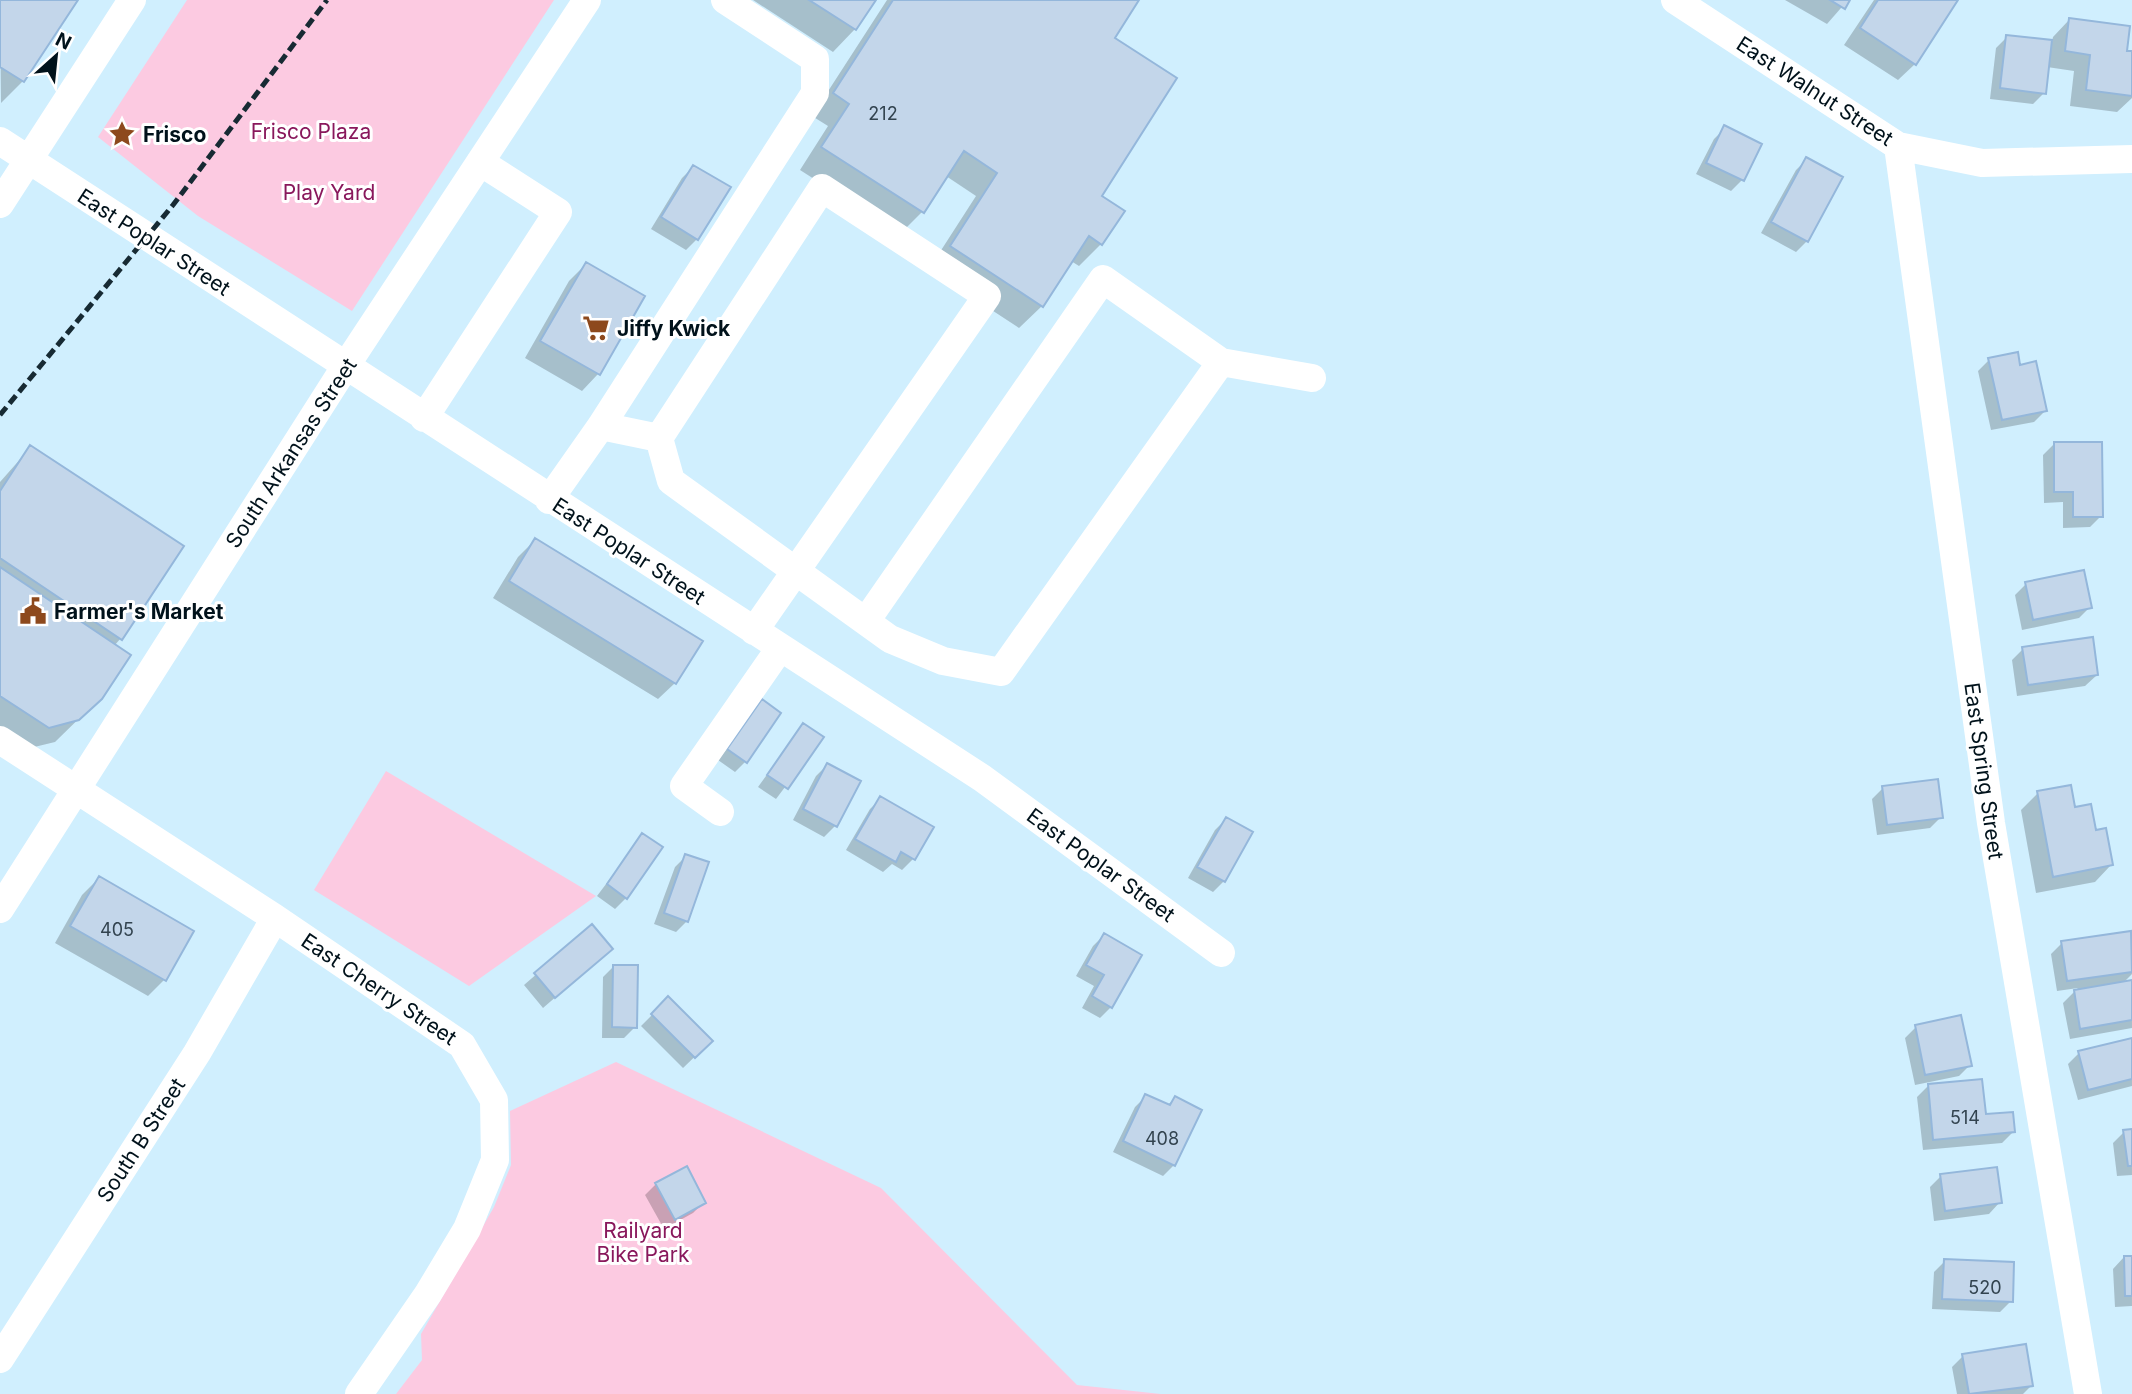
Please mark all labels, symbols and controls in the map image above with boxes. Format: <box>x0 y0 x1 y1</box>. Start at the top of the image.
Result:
north arrow <box>21 21 91 91</box>
text: N <box>52 28 75 55</box>
street label: East Walnut Street <box>1732 31 1898 151</box>
house number: 212 <box>868 103 898 124</box>
place icon: Frisco <box>107 119 137 149</box>
park label: Frisco Plaza <box>251 119 371 144</box>
place label: Frisco <box>143 122 206 147</box>
park label: Play Yard <box>283 180 375 205</box>
street label: East Poplar Street <box>73 183 235 301</box>
supermarket icon: Jiffy Kwick <box>581 313 611 343</box>
place label: Jiffy Kwick <box>617 316 731 341</box>
street label: South Arkansas Street <box>220 353 362 553</box>
street label: East Poplar Street <box>548 492 710 610</box>
public building icon: Farmer's Market <box>18 596 48 626</box>
place label: Farmer's Market <box>54 599 224 624</box>
street label: East Spring Street <box>1959 681 2009 861</box>
street label: East Poplar Street <box>1022 803 1180 927</box>
house number: 405 <box>100 919 134 940</box>
street label: East Cherry Street <box>297 928 461 1050</box>
street label: South B Street <box>92 1073 190 1207</box>
house number: 514 <box>1950 1107 1980 1128</box>
house number: 408 <box>1145 1128 1179 1149</box>
park label: Railyard Bike Park <box>597 1218 690 1267</box>
house number: 520 <box>1968 1277 2002 1298</box>

